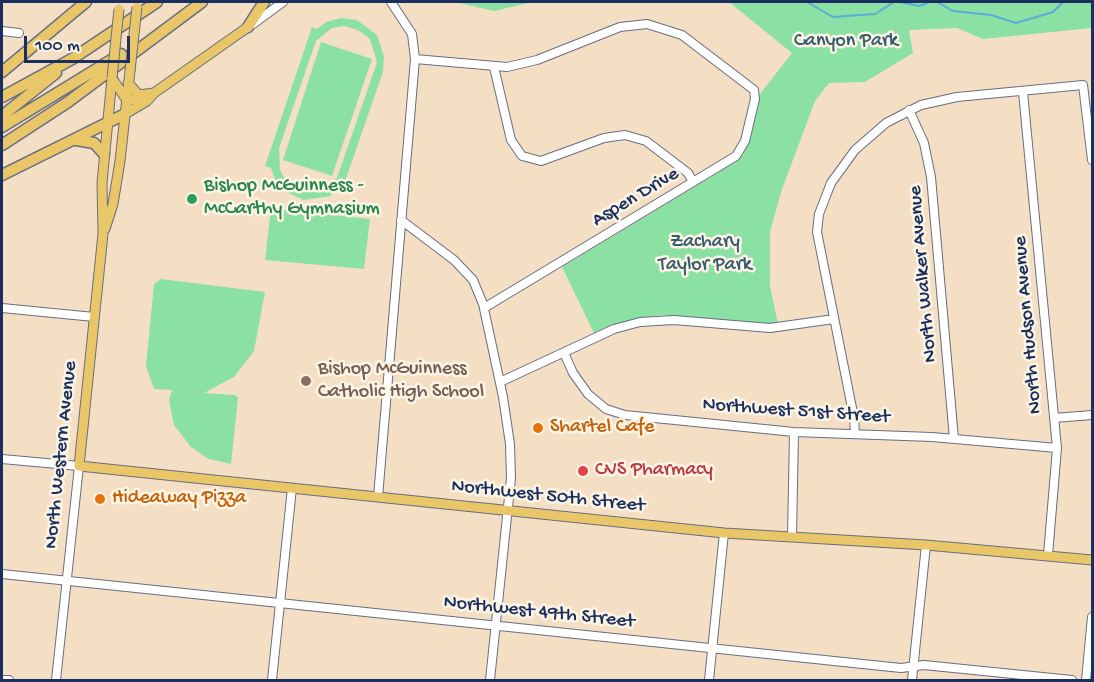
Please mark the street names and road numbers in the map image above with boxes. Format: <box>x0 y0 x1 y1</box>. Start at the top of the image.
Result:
street label: Aspen Drive <box>588 163 684 233</box>
street label: North Walker Avenue <box>904 184 944 364</box>
street label: North Hudson Avenue <box>1009 235 1049 415</box>
street label: North Western Avenue <box>40 360 84 550</box>
street label: Northwest 51st Street <box>702 393 890 431</box>
street label: Northwest 50th Street <box>450 475 646 519</box>
street label: Northwest 49th Street <box>442 591 636 635</box>

